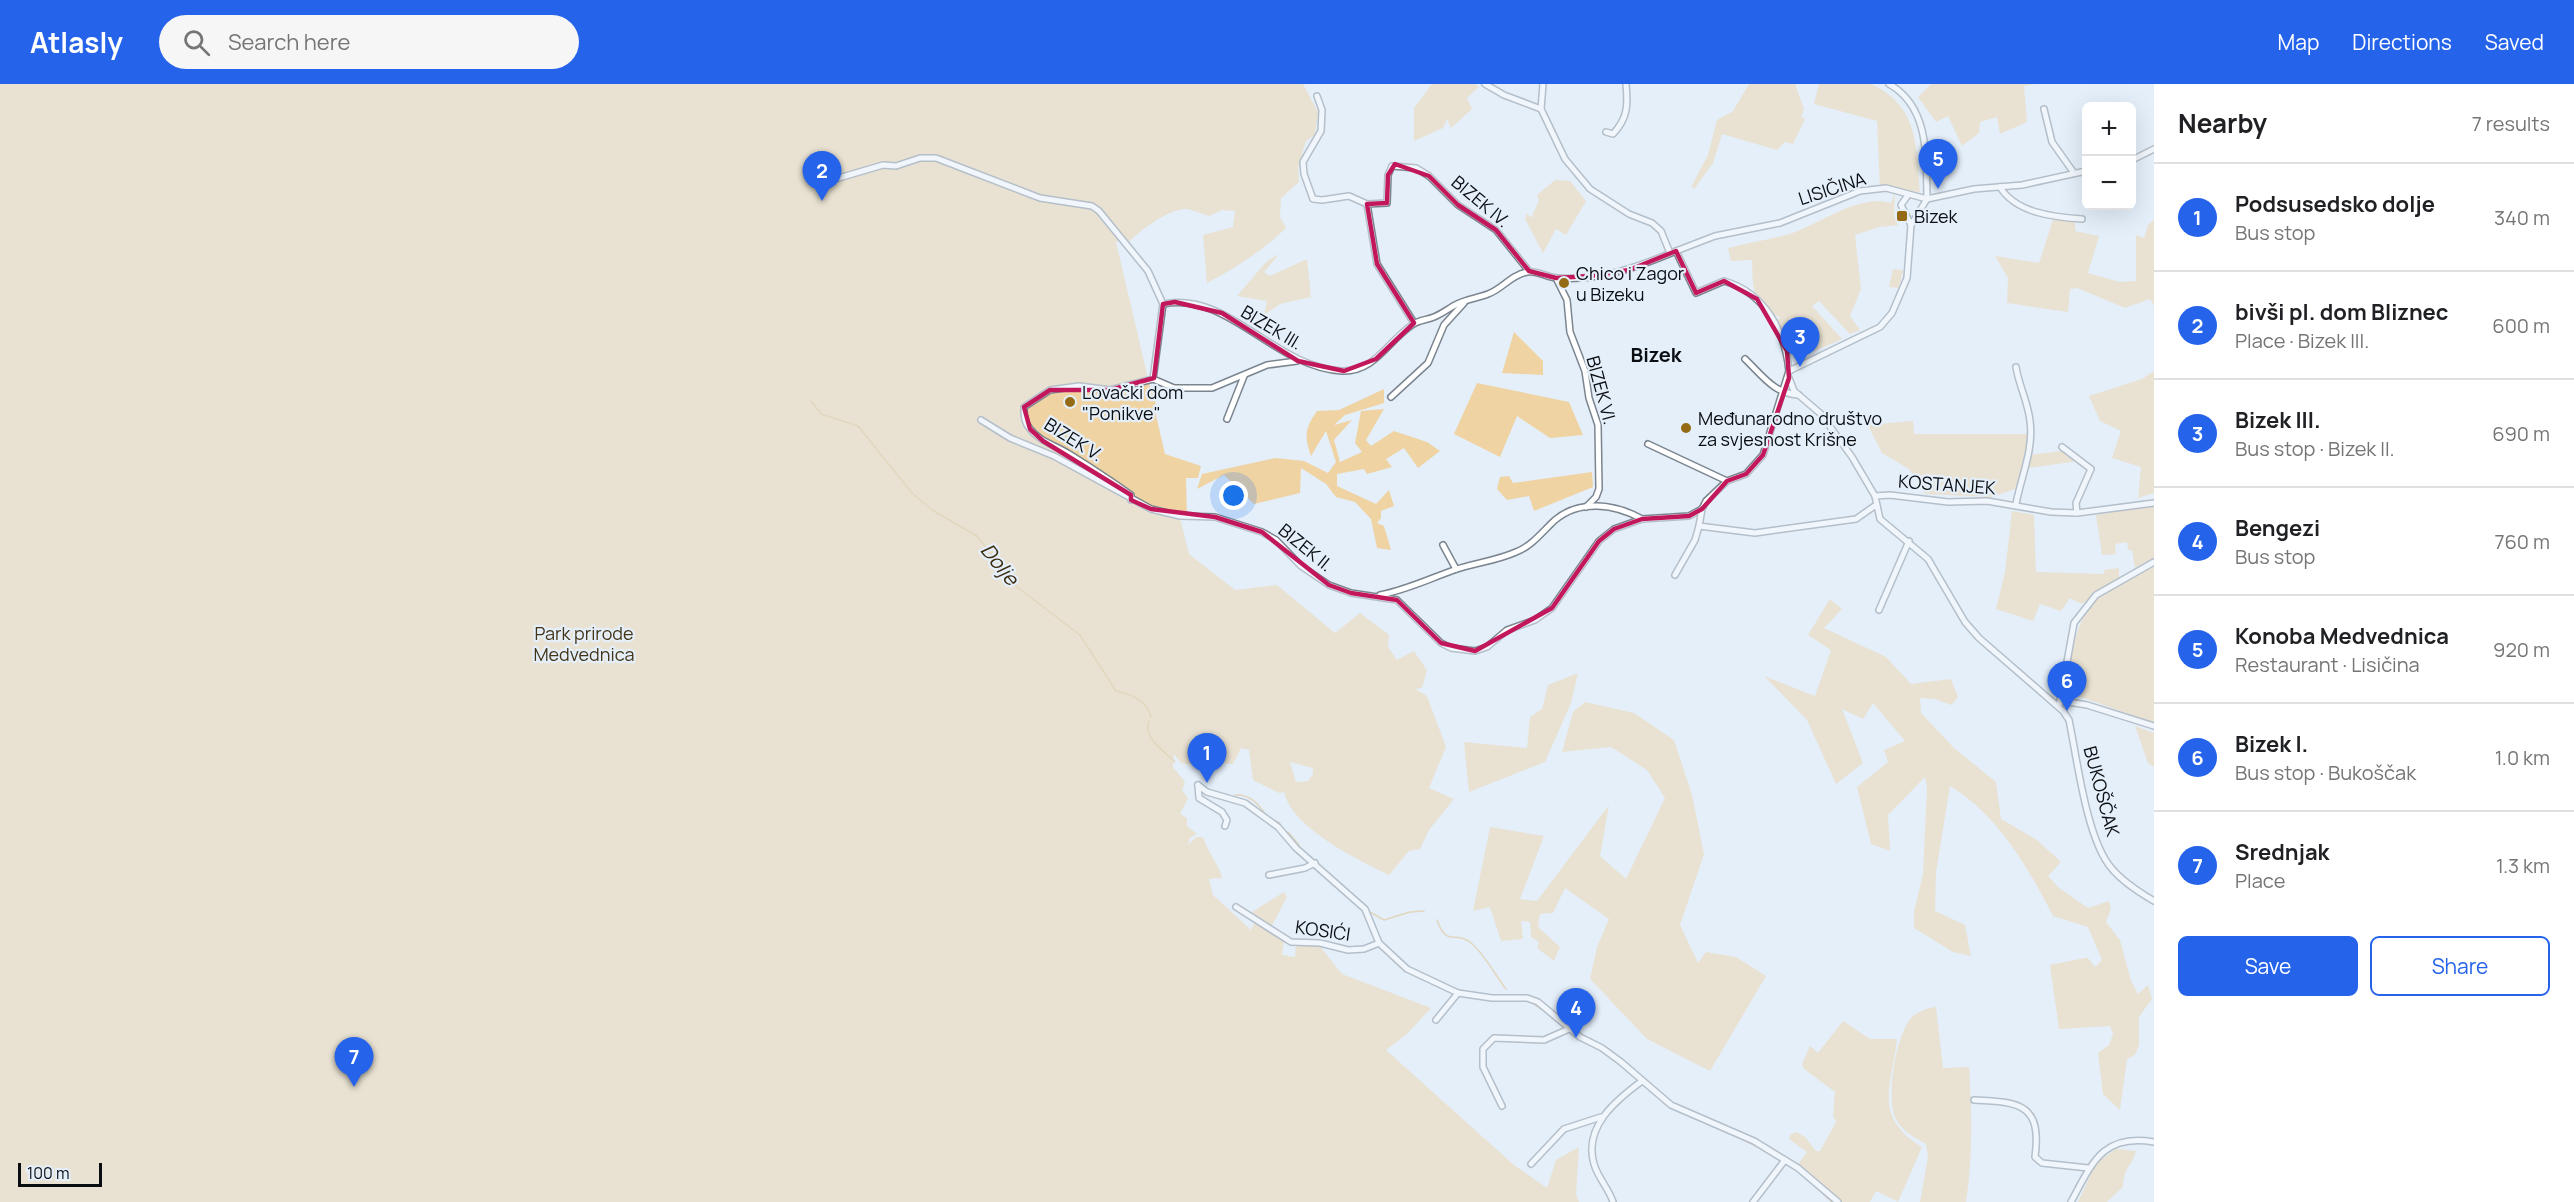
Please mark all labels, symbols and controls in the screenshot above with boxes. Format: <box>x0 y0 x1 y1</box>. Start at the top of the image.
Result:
search box <box>159 15 579 69</box>
text: Atlasly <box>30 23 123 61</box>
icon: search <box>180 26 213 59</box>
text: Search here <box>228 27 350 57</box>
text: Map <box>2278 28 2319 56</box>
text: Directions <box>2352 28 2452 56</box>
text: Saved <box>2485 28 2544 56</box>
map controls <box>2082 102 2136 210</box>
button: + <box>2082 102 2136 156</box>
text: Nearby <box>2178 105 2267 141</box>
text: 7 results <box>2472 110 2550 137</box>
pin: 5 <box>1918 140 1958 189</box>
pin: 2 <box>802 152 842 201</box>
button: − <box>2082 156 2136 210</box>
street label: LISIČINA <box>1795 166 1869 210</box>
street label: BIZEK IV. <box>1447 170 1515 232</box>
text: Podsusedsko dolje <box>2235 189 2435 219</box>
place label: Bizek <box>1914 204 1959 228</box>
text: 1 <box>2193 204 2202 231</box>
text: 340 m <box>2494 204 2550 231</box>
marker: Bizek <box>1895 209 1909 223</box>
text: Bus stop <box>2235 219 2315 246</box>
place label: Chico i Zagor u Bizeku <box>1576 261 1685 306</box>
marker: Chico i Zagor u Bizeku <box>1557 276 1571 290</box>
text: bivši pl. dom Bliznec <box>2235 297 2449 327</box>
street label: BIZEK III. <box>1237 299 1307 355</box>
text: 2 <box>2192 312 2203 339</box>
text: 600 m <box>2492 312 2550 339</box>
pin: 3 <box>1780 318 1820 367</box>
text: Place · Bizek III. <box>2235 327 2369 354</box>
district label: Bizek <box>1631 341 1683 368</box>
street label: BIZEK VI. <box>1581 353 1623 427</box>
place label: Lovački dom "Ponikve" <box>1082 380 1183 425</box>
marker: Lovački dom "Ponikve" <box>1063 395 1077 409</box>
text: Bizek III. <box>2235 405 2321 435</box>
place label: Međunarodno društvo za svjesnost Krišne <box>1698 406 1882 451</box>
street label: BIZEK V. <box>1040 412 1108 466</box>
text: 3 <box>2192 420 2203 447</box>
text: 690 m <box>2492 420 2550 447</box>
marker: Međunarodno društvo za svjesnost Krišne <box>1679 421 1693 435</box>
text: Bus stop · Bizek II. <box>2235 435 2395 462</box>
street label: KOSTANJEK <box>1897 469 1997 499</box>
your location <box>1219 481 1248 510</box>
text: Bengezi <box>2235 513 2320 543</box>
street label: BIZEK II. <box>1274 518 1338 576</box>
text: 4 <box>2191 528 2204 555</box>
text: 760 m <box>2494 528 2550 555</box>
water label: Dolje <box>975 537 1026 592</box>
text: Bus stop <box>2235 543 2315 570</box>
park label: Park prirode Medvednica <box>533 621 635 666</box>
text: Konoba Medvednica <box>2235 621 2449 651</box>
text: 5 <box>2192 636 2203 663</box>
text: 920 m <box>2493 636 2550 663</box>
text: Restaurant · Lisičina <box>2235 651 2420 678</box>
pin: 6 <box>2048 662 2086 711</box>
text: Bizek I. <box>2235 729 2308 759</box>
pin: 1 <box>1188 734 1226 783</box>
street label: BUKOŠČAK <box>2078 743 2126 839</box>
text: 6 <box>2191 744 2204 771</box>
text: 1.0 km <box>2495 744 2550 771</box>
text: Bus stop · Bukoščak <box>2235 759 2416 786</box>
text: Srednjak <box>2235 837 2329 867</box>
text: 7 <box>2192 852 2203 879</box>
text: 1.3 km <box>2496 852 2550 879</box>
text: Place <box>2235 867 2285 894</box>
street label: KOSIĆI <box>1294 914 1352 946</box>
button: Save <box>2178 936 2358 996</box>
button: Share <box>2370 936 2550 996</box>
pin: 4 <box>1556 988 1596 1038</box>
pin: 7 <box>334 1038 374 1087</box>
scale bar <box>18 1160 102 1188</box>
text: 100 m <box>27 1162 70 1184</box>

